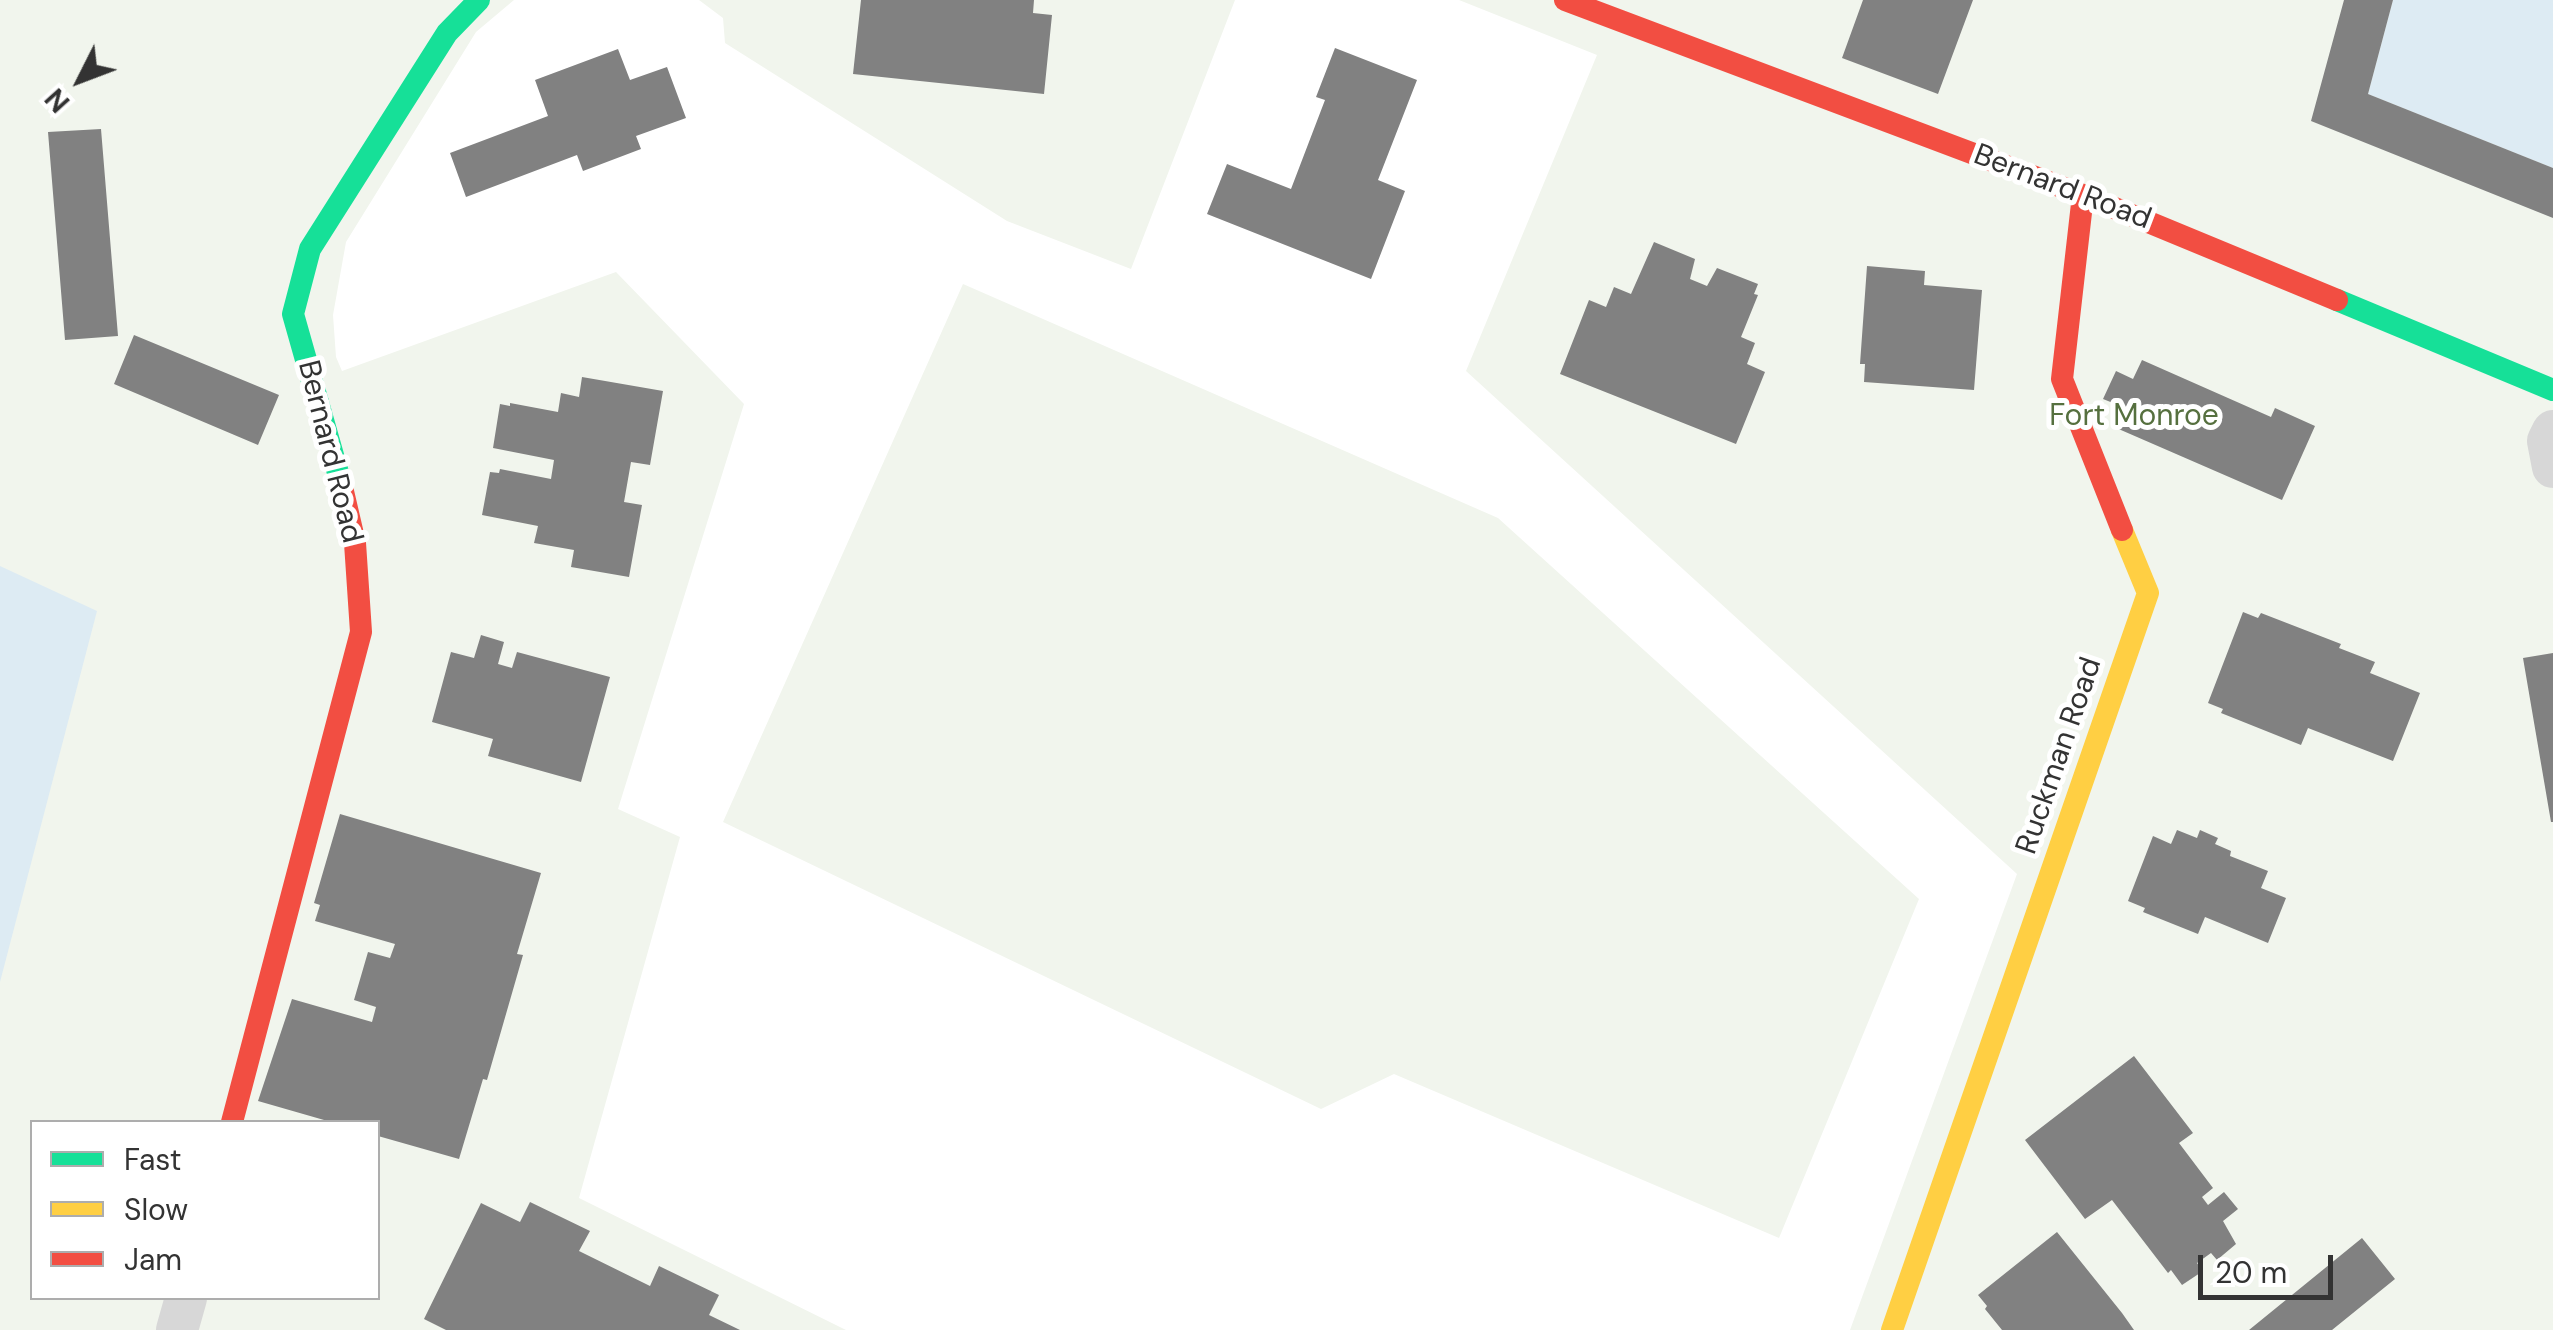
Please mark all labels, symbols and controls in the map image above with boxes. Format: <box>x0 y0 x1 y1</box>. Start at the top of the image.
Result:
north arrow <box>30 30 130 130</box>
text: N <box>37 80 78 120</box>
street label: Bernard Road <box>1968 138 2156 238</box>
street label: Bernard Road <box>289 357 369 547</box>
park label: Fort Monroe <box>2049 399 2219 435</box>
street label: Ruckman Road <box>2010 653 2110 859</box>
legend <box>30 1120 380 1300</box>
text: Fast <box>124 1140 182 1179</box>
text: Slow <box>124 1190 188 1229</box>
scale bar <box>2203 1235 2338 1297</box>
text: Jam <box>124 1240 182 1279</box>
text: 20 m <box>2215 1253 2287 1292</box>

